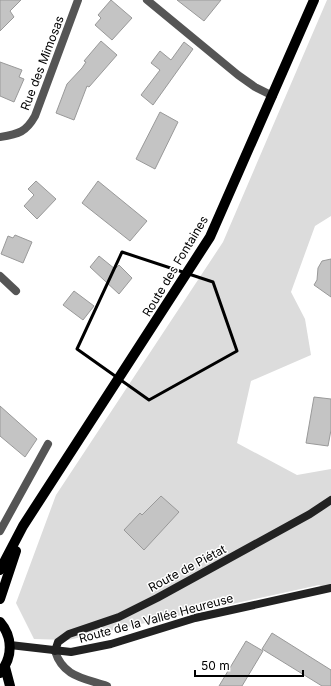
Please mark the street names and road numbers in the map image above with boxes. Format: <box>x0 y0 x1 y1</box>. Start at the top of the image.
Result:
street label: Rue des Mimosas <box>17 14 67 112</box>
street label: Route des Fontaines <box>139 213 211 319</box>
street label: Route de Piétat <box>146 541 229 595</box>
street label: Route de la Vallée Heureuse <box>77 590 235 646</box>

